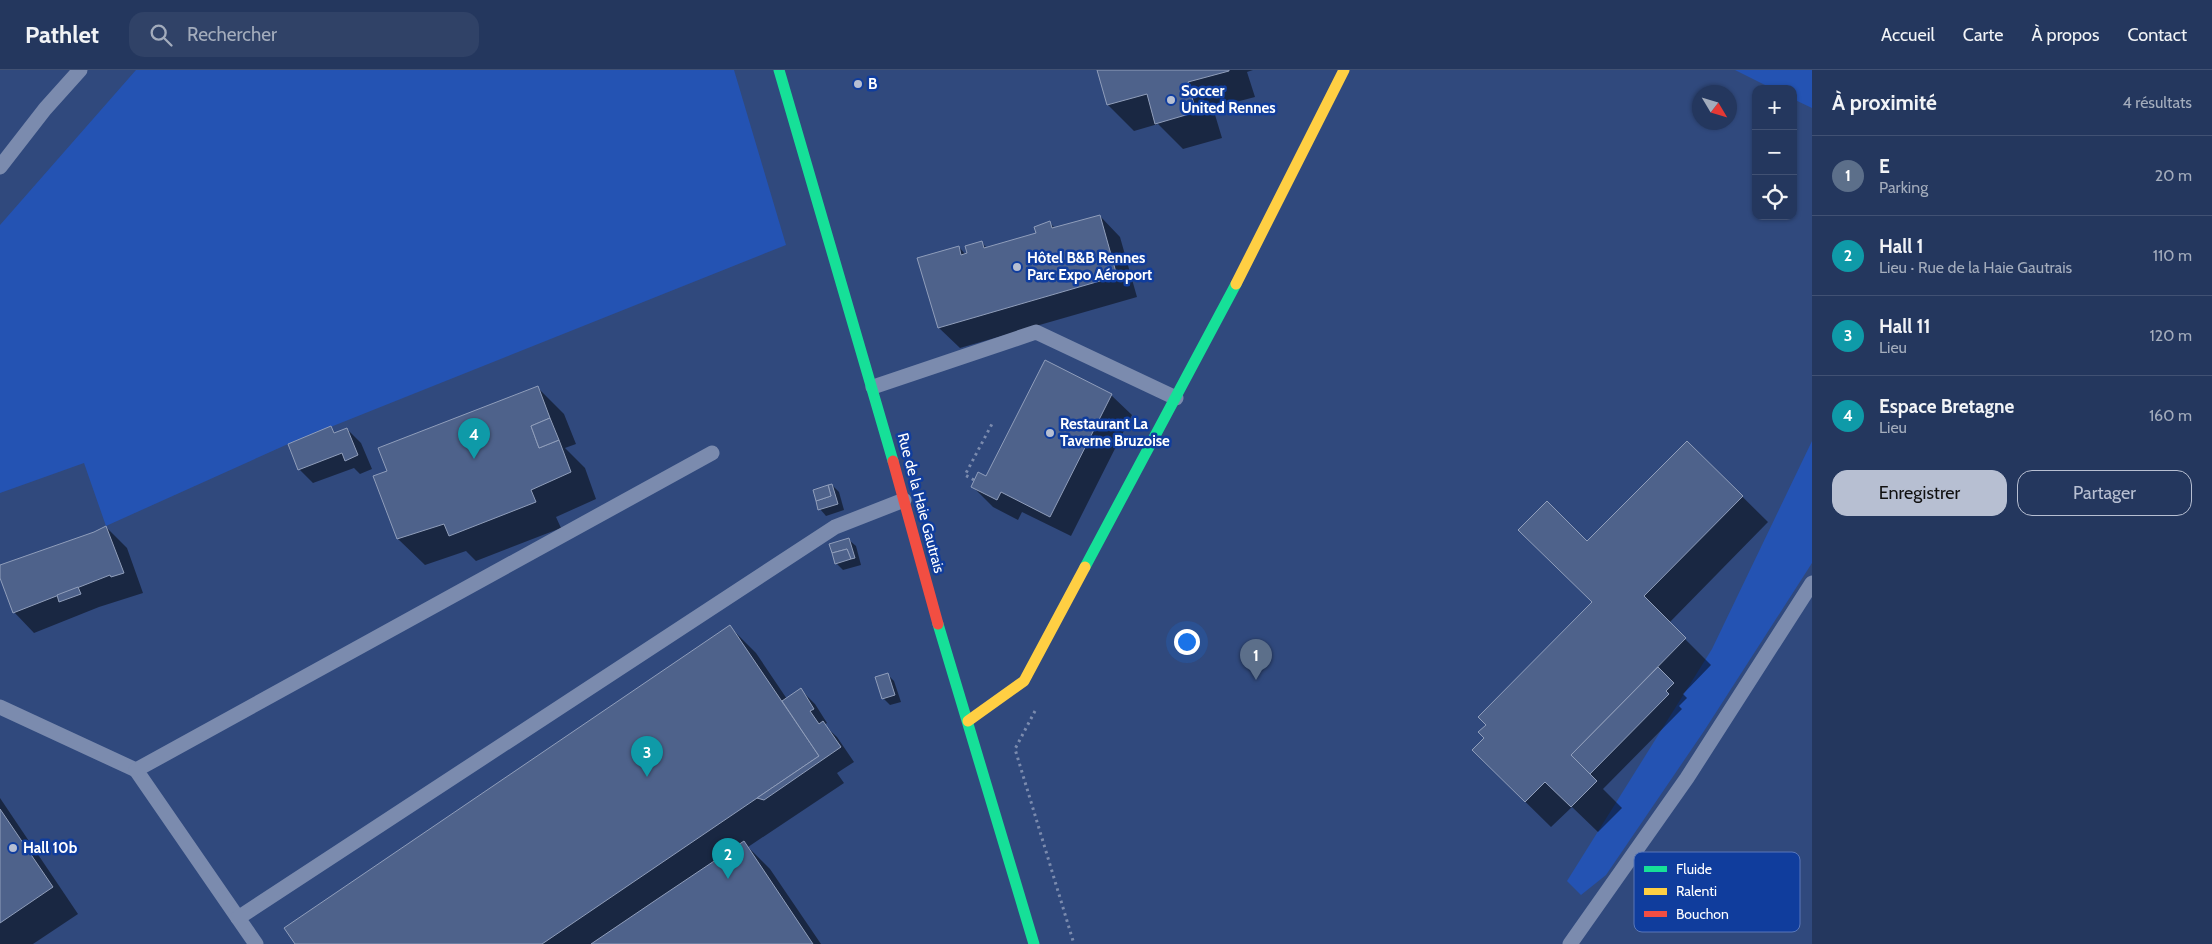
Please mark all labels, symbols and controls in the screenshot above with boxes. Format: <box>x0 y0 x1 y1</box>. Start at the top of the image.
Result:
search box <box>129 12 479 57</box>
text: Pathlet <box>25 20 99 49</box>
icon: search <box>147 21 175 49</box>
text: Rechercher <box>187 23 277 46</box>
text: Accueil <box>1881 24 1935 46</box>
text: Carte <box>1963 24 2003 46</box>
text: À propos <box>2031 24 2099 46</box>
text: Contact <box>2127 24 2187 46</box>
place label: B <box>868 75 877 93</box>
marker: B <box>852 78 864 90</box>
place label: Soccer United Rennes <box>1181 82 1276 117</box>
north arrow <box>1692 85 1737 130</box>
map controls <box>1752 85 1797 220</box>
button: + <box>1752 85 1797 130</box>
text: À proximité <box>1832 90 1937 115</box>
text: 4 résultats <box>2122 93 2192 112</box>
marker: Soccer United Rennes <box>1165 94 1177 106</box>
button: − <box>1752 130 1797 175</box>
text: E <box>1879 155 1890 178</box>
text: 1 <box>1845 166 1851 185</box>
text: 20 m <box>2155 166 2192 185</box>
button: locate <box>1752 175 1797 220</box>
text: Parking <box>1879 178 1928 197</box>
text: Hall 1 <box>1879 235 1923 258</box>
text: 2 <box>1844 246 1852 265</box>
text: 110 m <box>2153 246 2192 265</box>
place label: Hôtel B&B Rennes Parc Expo Aéroport <box>1027 249 1152 284</box>
text: Lieu · Rue de la Haie Gautrais <box>1879 258 2072 277</box>
marker: Hôtel B&B Rennes Parc Expo Aéroport <box>1011 261 1023 273</box>
text: Hall 11 <box>1879 315 1930 338</box>
text: 3 <box>1844 326 1852 345</box>
text: 120 m <box>2150 326 2192 345</box>
text: Lieu <box>1879 338 1907 357</box>
text: Espace Bretagne <box>1879 395 2014 418</box>
text: 4 <box>1843 406 1853 425</box>
text: 160 m <box>2149 406 2192 425</box>
place label: Restaurant La Taverne Bruzoise <box>1060 415 1170 450</box>
pin: 4 <box>458 418 490 459</box>
text: Lieu <box>1879 418 1907 437</box>
marker: Restaurant La Taverne Bruzoise <box>1044 427 1056 439</box>
street label: Rue de la Haie Gautrais <box>894 431 948 575</box>
button: Enregistrer <box>1832 470 2007 516</box>
button: Partager <box>2017 470 2192 516</box>
your location <box>1174 629 1200 655</box>
pin: 1 <box>1240 639 1272 680</box>
pin: 3 <box>631 736 663 777</box>
pin: 2 <box>712 838 744 879</box>
place label: Hall 10b <box>23 839 78 857</box>
marker: Hall 10b <box>7 842 19 854</box>
legend <box>1634 852 1800 932</box>
text: Fluide <box>1676 860 1712 878</box>
text: Ralenti <box>1676 882 1717 900</box>
text: Bouchon <box>1676 905 1729 923</box>

